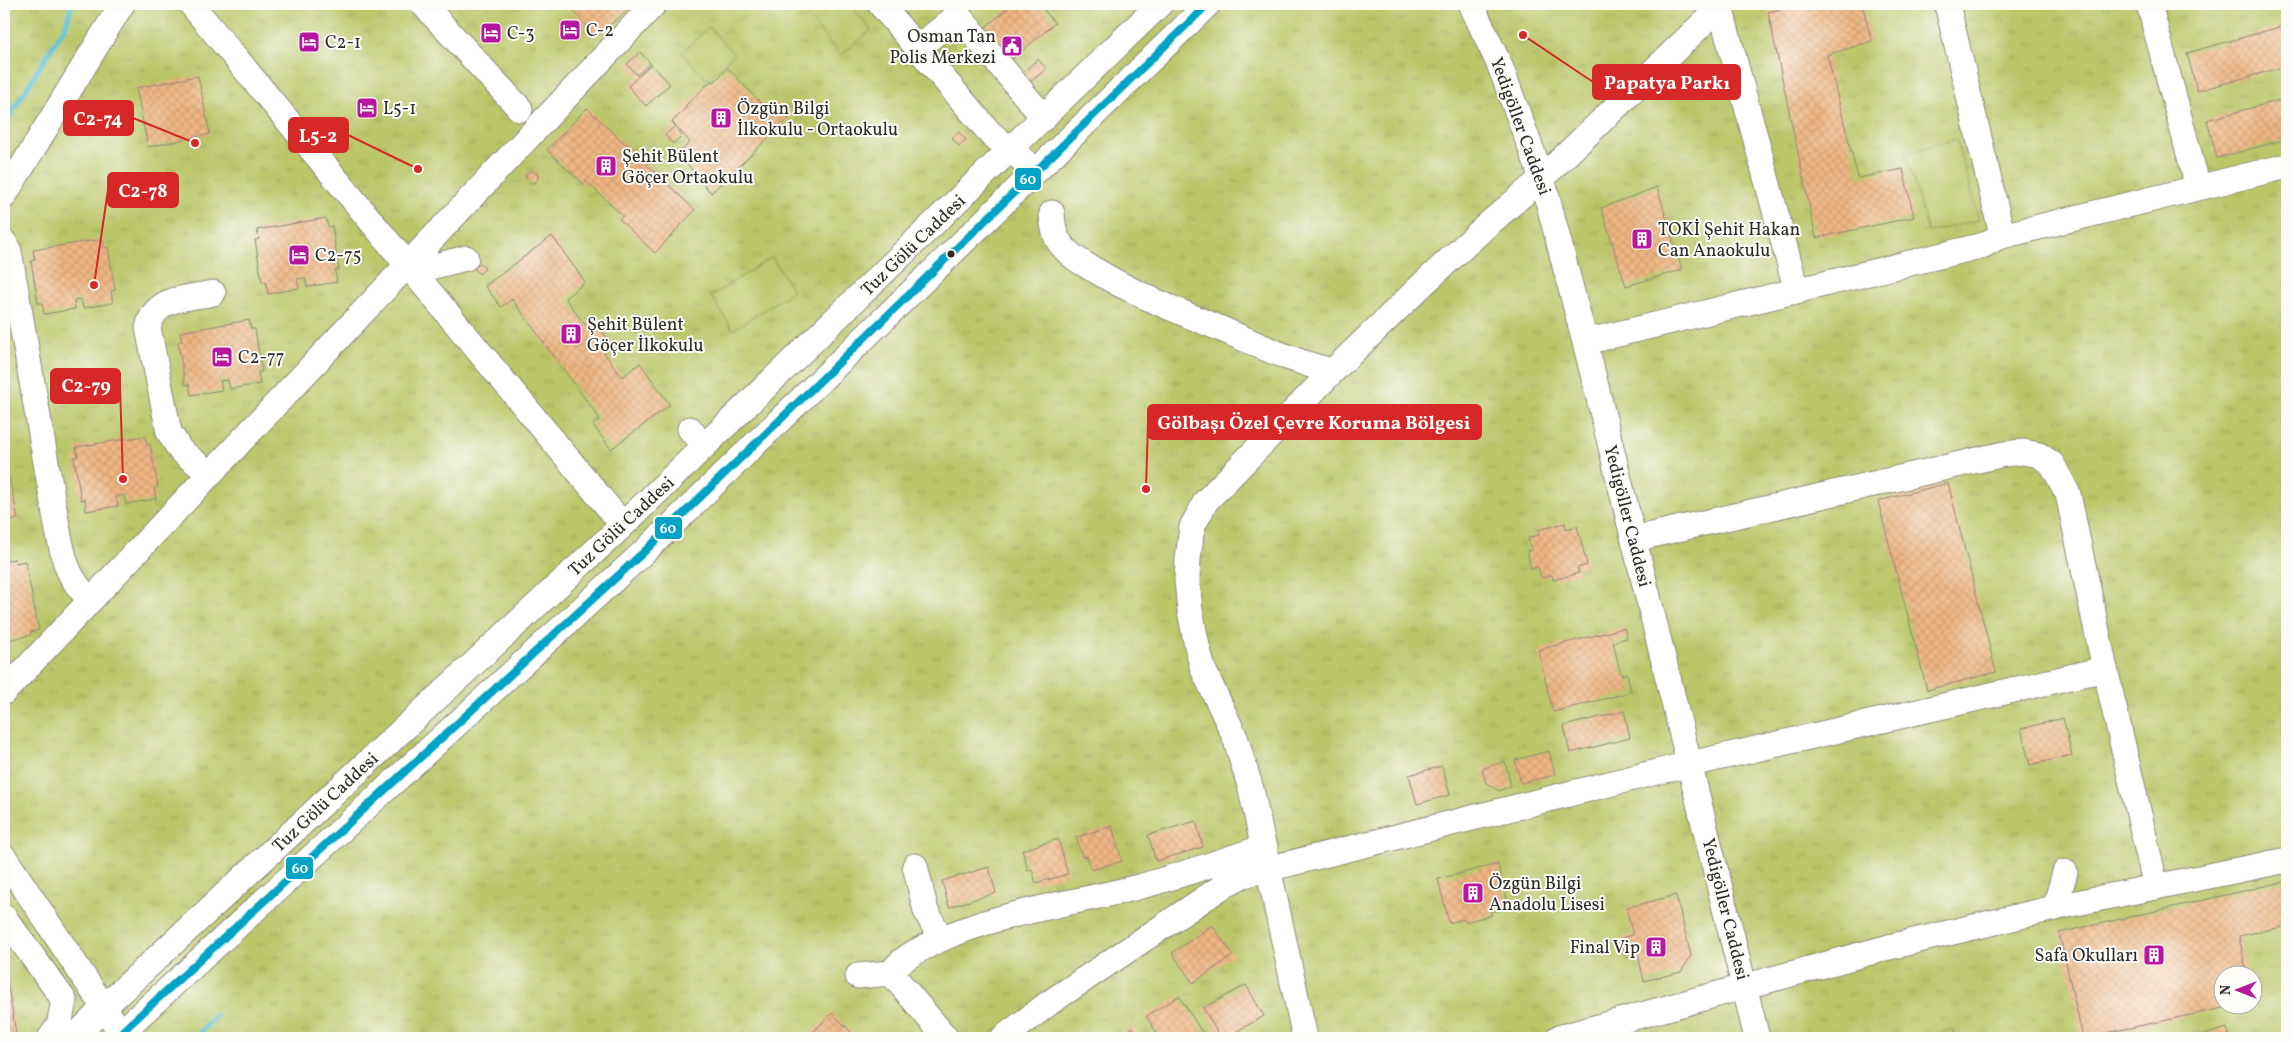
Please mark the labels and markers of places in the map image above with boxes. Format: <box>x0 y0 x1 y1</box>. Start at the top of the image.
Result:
hotel icon: C-2 <box>558 18 582 42</box>
place label: C-2 <box>586 19 614 44</box>
hotel icon: C-3 <box>479 21 503 45</box>
place label: C-3 <box>507 22 534 47</box>
place label: Osman Tan Polis Merkezi <box>889 25 996 71</box>
hotel icon: C2-1 <box>297 30 321 54</box>
place label: C2-1 <box>325 31 361 56</box>
public building icon: Osman Tan Polis Merkezi <box>1000 34 1024 58</box>
callout: Papatya Parkı <box>1593 65 1740 99</box>
hotel icon: L5-1 <box>355 96 379 120</box>
place label: L5-1 <box>383 97 416 122</box>
place label: Özgün Bilgi İlkokulu - Ortaokulu <box>737 97 898 143</box>
callout: C2-74 <box>64 101 133 135</box>
building icon: Özgün Bilgi İlkokulu - Ortaokulu <box>709 106 733 130</box>
callout: L5-2 <box>289 118 348 152</box>
place label: Şehit Bülent Göçer Ortaokulu <box>622 145 753 191</box>
building icon: Şehit Bülent Göçer Ortaokulu <box>594 154 618 178</box>
callout: C2-78 <box>108 173 178 207</box>
place label: TOKİ Şehit Hakan Can Anaokulu <box>1658 218 1801 264</box>
building icon: TOKİ Şehit Hakan Can Anaokulu <box>1630 227 1654 251</box>
hotel icon: C2-75 <box>287 243 311 267</box>
place label: C2-75 <box>315 244 361 269</box>
unlabelled marker <box>946 249 956 259</box>
place label: Şehit Bülent Göçer İlkokulu <box>587 313 704 359</box>
building icon: Şehit Bülent Göçer İlkokulu <box>559 322 583 346</box>
hotel icon: C2-77 <box>210 345 234 369</box>
place label: C2-77 <box>238 346 284 371</box>
callout: C2-79 <box>51 369 120 403</box>
callout: Gölbaşı Özel Çevre Koruma Bölgesi <box>1148 405 1481 439</box>
place label: Özgün Bilgi Anadolu Lisesi <box>1489 872 1605 918</box>
building icon: Özgün Bilgi Anadolu Lisesi <box>1461 881 1485 905</box>
building icon: Final Vip <box>1644 935 1668 959</box>
place label: Final Vip <box>1570 936 1640 961</box>
building icon: Safa Okulları <box>2142 943 2166 967</box>
place label: Safa Okulları <box>2035 944 2138 969</box>

